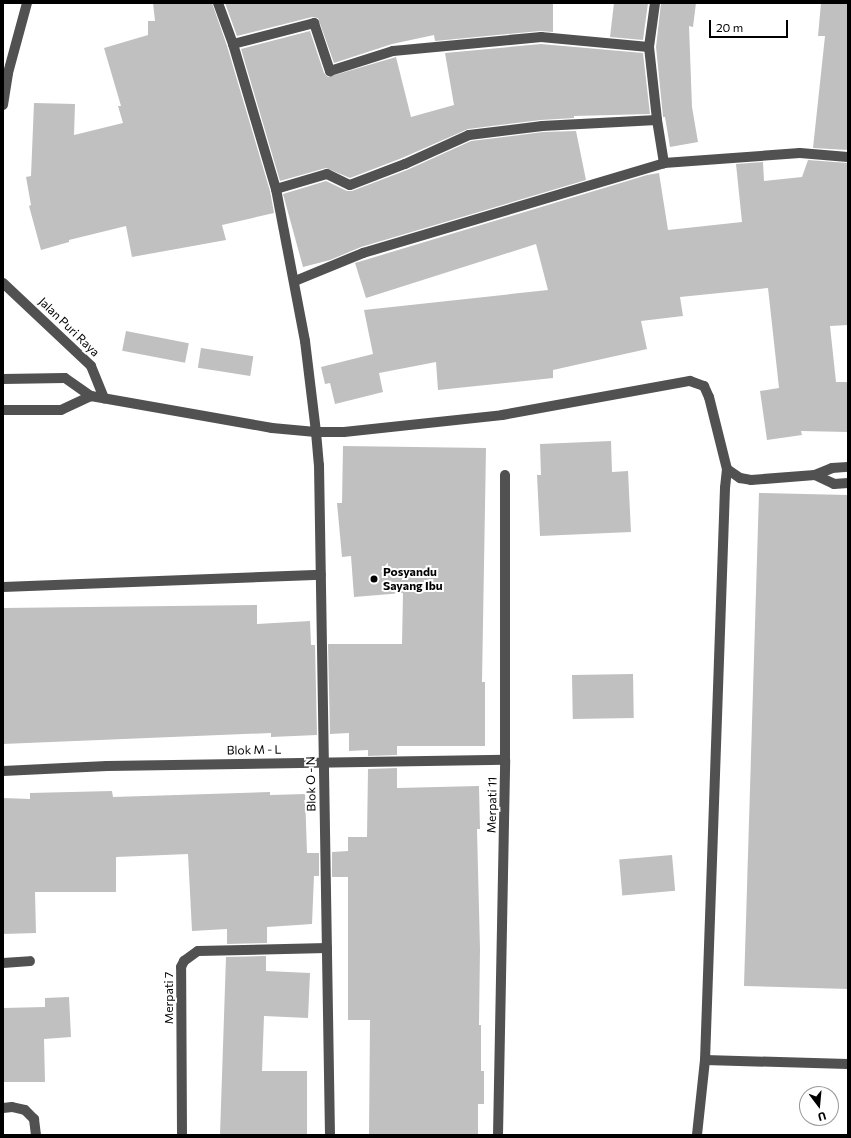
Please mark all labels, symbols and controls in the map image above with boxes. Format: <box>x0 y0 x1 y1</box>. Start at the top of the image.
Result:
scale bar <box>711 12 790 38</box>
text: 20 m <box>716 20 743 34</box>
street label: Jalan Puri Raya <box>36 294 102 360</box>
place label: Posyandu Sayang Ibu <box>383 565 443 593</box>
marker: Posyandu Sayang Ibu <box>368 573 380 585</box>
street label: Blok M - L <box>226 742 282 758</box>
street label: Blok O - N <box>303 756 319 812</box>
street label: Merpati 11 <box>484 777 500 833</box>
street label: Merpati 7 <box>162 972 176 1024</box>
north arrow <box>799 1086 839 1126</box>
text: U <box>817 1110 828 1124</box>

